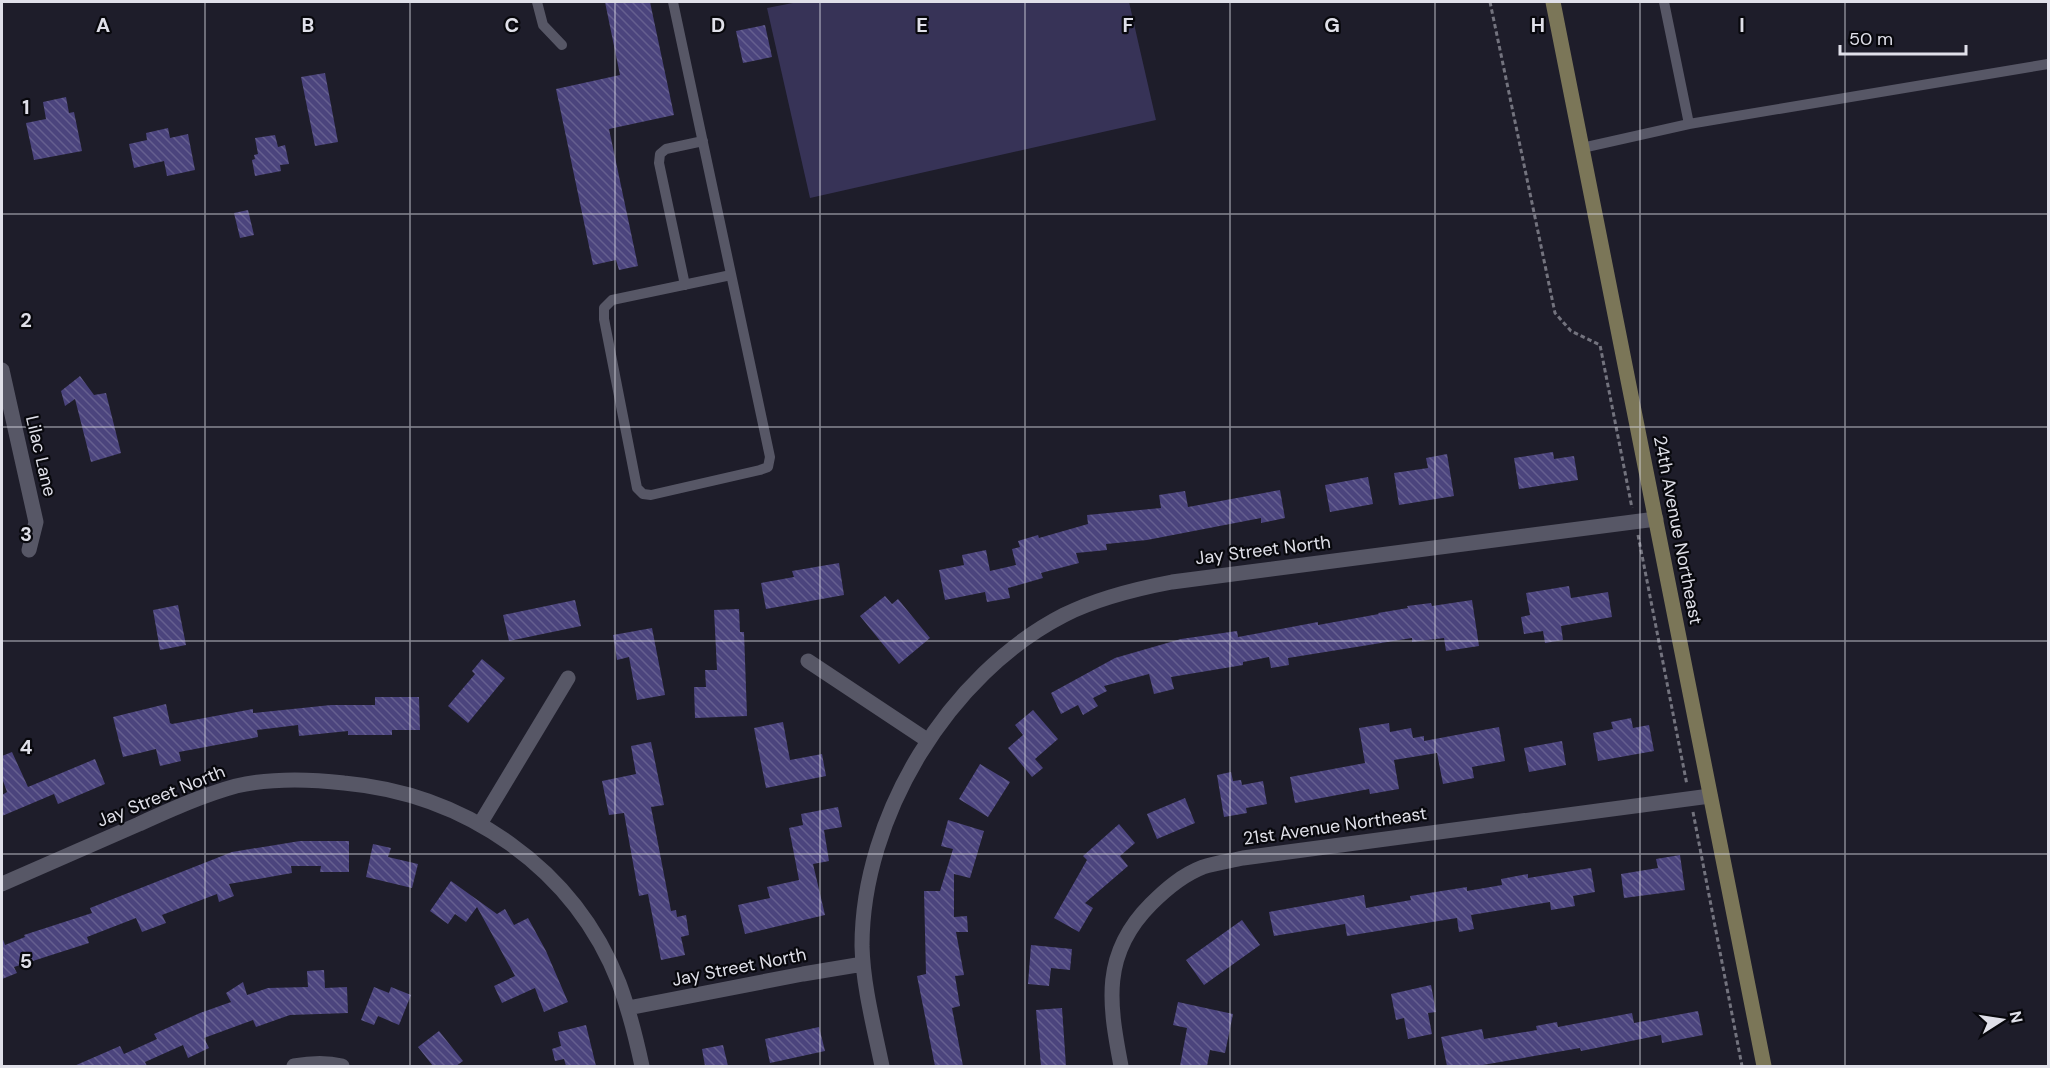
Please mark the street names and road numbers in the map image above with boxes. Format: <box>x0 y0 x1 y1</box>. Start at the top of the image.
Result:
street label: Lilac Lane <box>20 413 62 499</box>
street label: 24th Avenue Northeast <box>1648 433 1708 627</box>
street label: Jay Street North <box>1194 530 1332 570</box>
street label: Jay Street North <box>93 759 229 833</box>
street label: 21st Avenue Northeast <box>1242 801 1428 851</box>
street label: Jay Street North <box>670 942 808 992</box>

